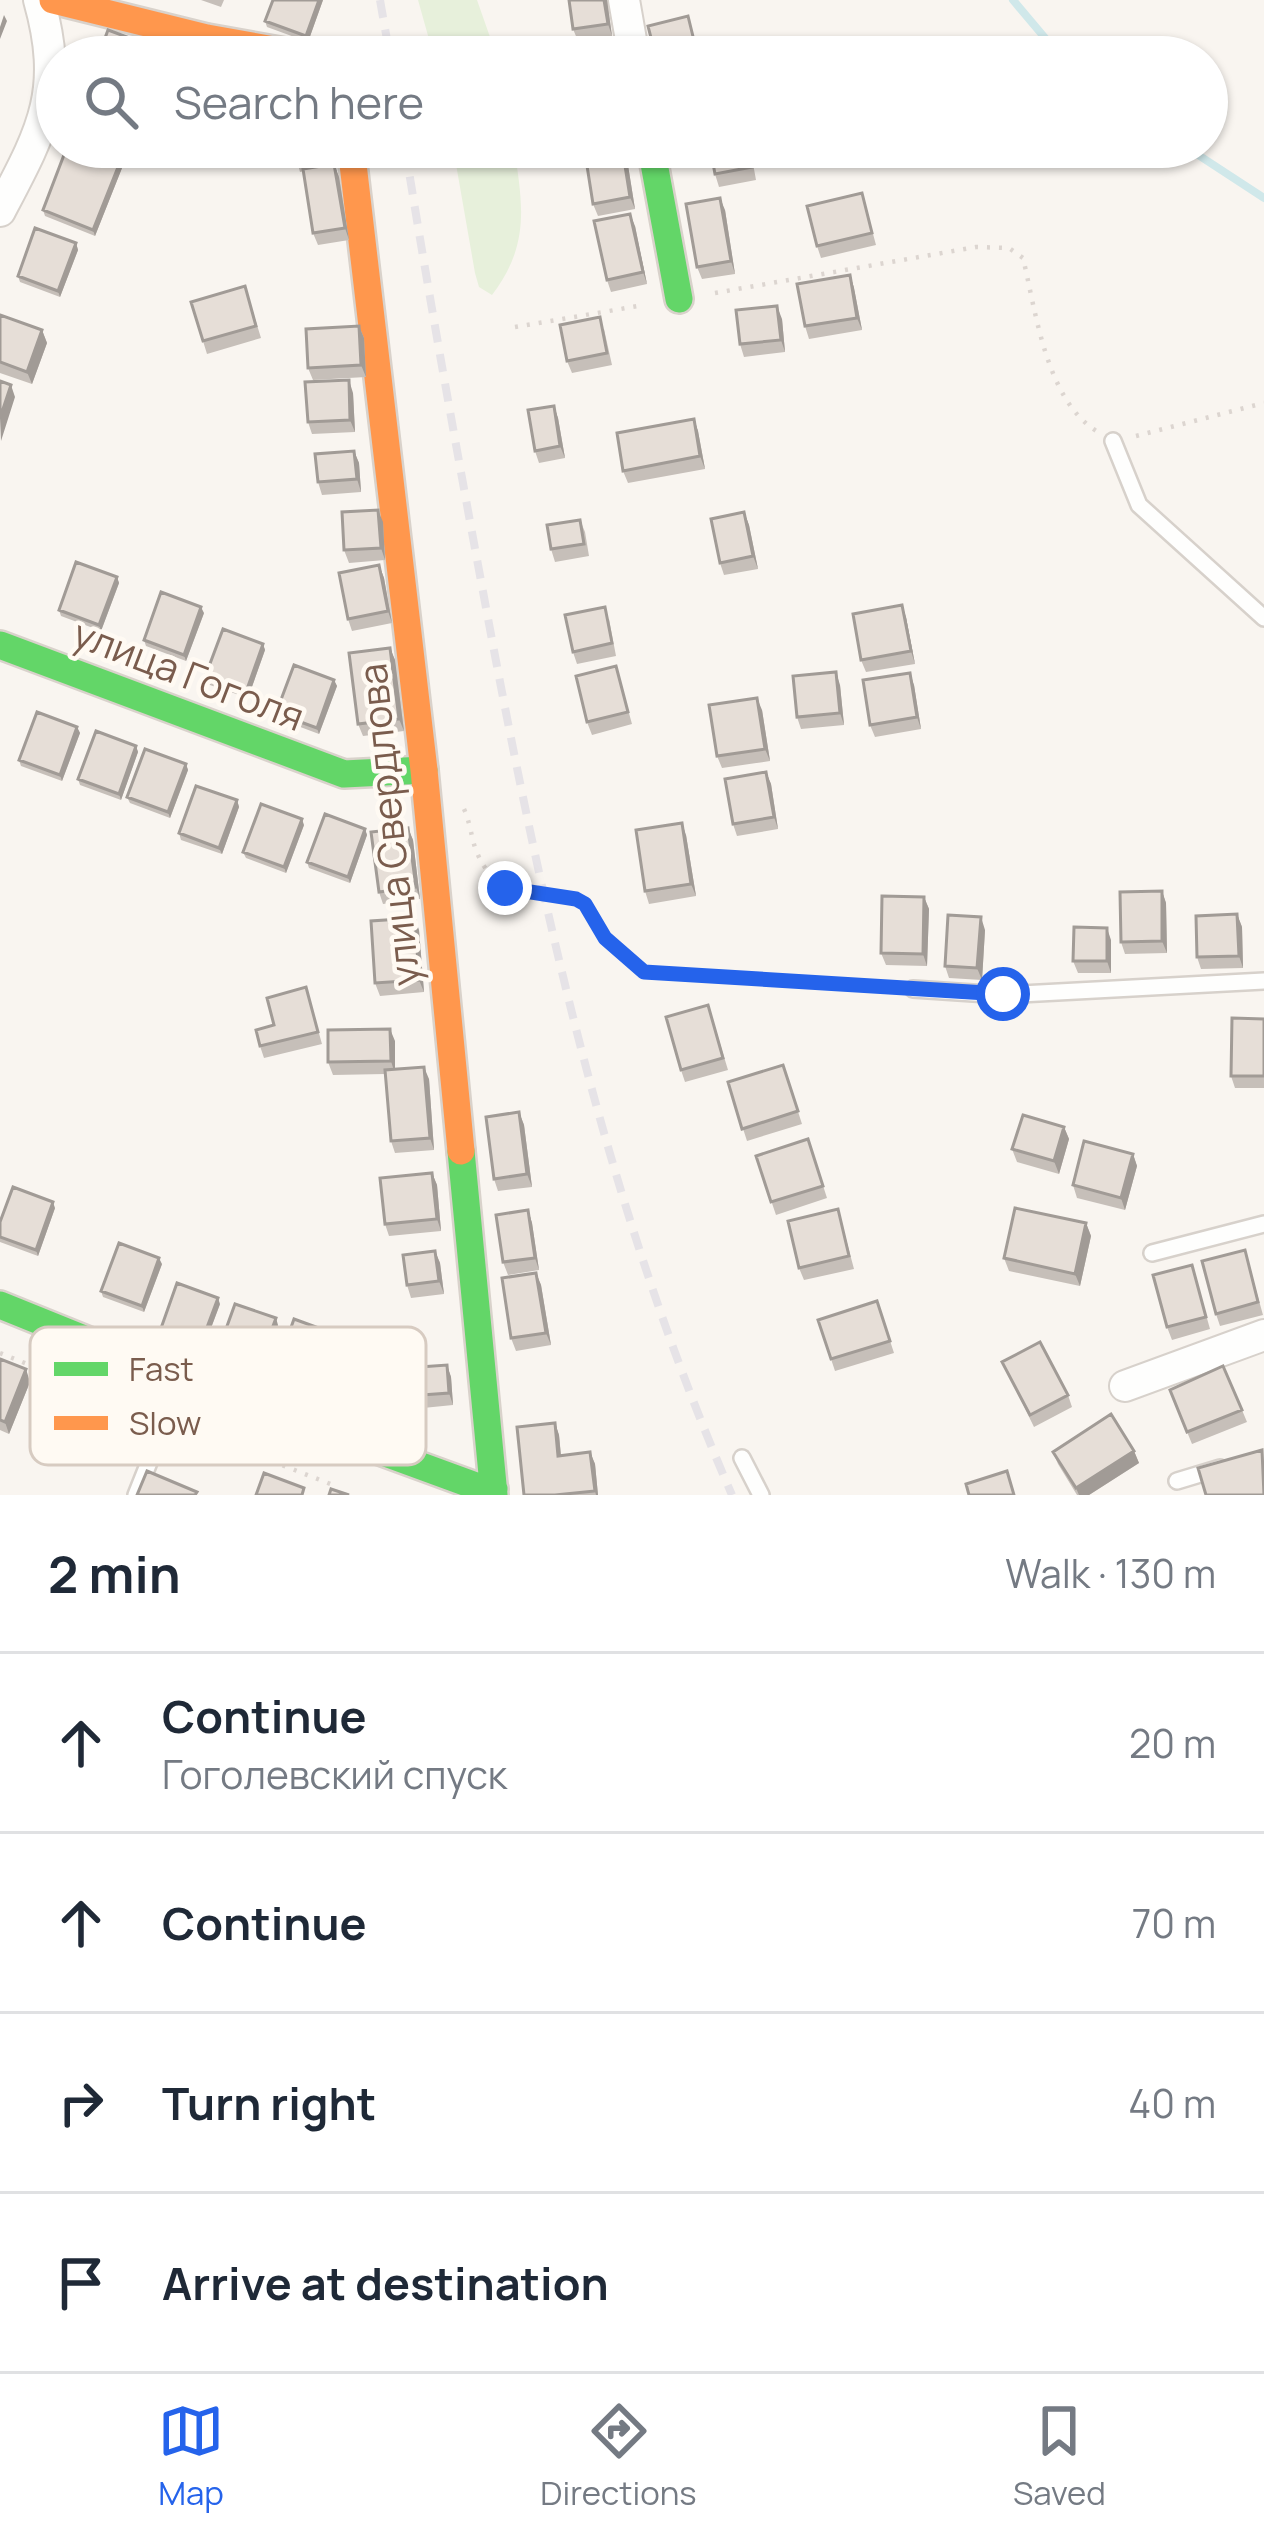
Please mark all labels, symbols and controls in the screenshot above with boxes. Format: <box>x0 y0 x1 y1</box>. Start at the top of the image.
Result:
search box <box>36 36 1228 168</box>
icon: search <box>78 69 144 135</box>
text: Search here <box>174 71 424 133</box>
street label: улица Гоголя <box>66 605 312 743</box>
street label: улица Свердлова <box>344 661 432 989</box>
route end <box>478 861 532 915</box>
route start <box>976 967 1030 1021</box>
legend <box>30 1327 426 1465</box>
text: Fast <box>129 1346 194 1391</box>
text: Slow <box>129 1400 201 1445</box>
text: 2 min <box>48 1539 181 1608</box>
text: Walk · 130 m <box>1005 1546 1216 1600</box>
text: Continue <box>162 1685 367 1747</box>
icon: ahead <box>48 1710 114 1776</box>
text: 20 m <box>1129 1716 1216 1770</box>
text: Гоголевский спуск <box>162 1747 507 1801</box>
icon: ahead <box>48 1890 114 1956</box>
text: Continue <box>162 1892 367 1954</box>
text: 70 m <box>1132 1896 1216 1950</box>
icon: right <box>48 2070 114 2136</box>
text: Turn right <box>162 2072 376 2134</box>
text: 40 m <box>1128 2076 1216 2130</box>
icon: arrive <box>48 2250 114 2316</box>
text: Arrive at destination <box>162 2252 609 2314</box>
tab: Map <box>158 2398 224 2515</box>
tab: Directions <box>540 2398 697 2515</box>
tab: Saved <box>1013 2398 1106 2515</box>

